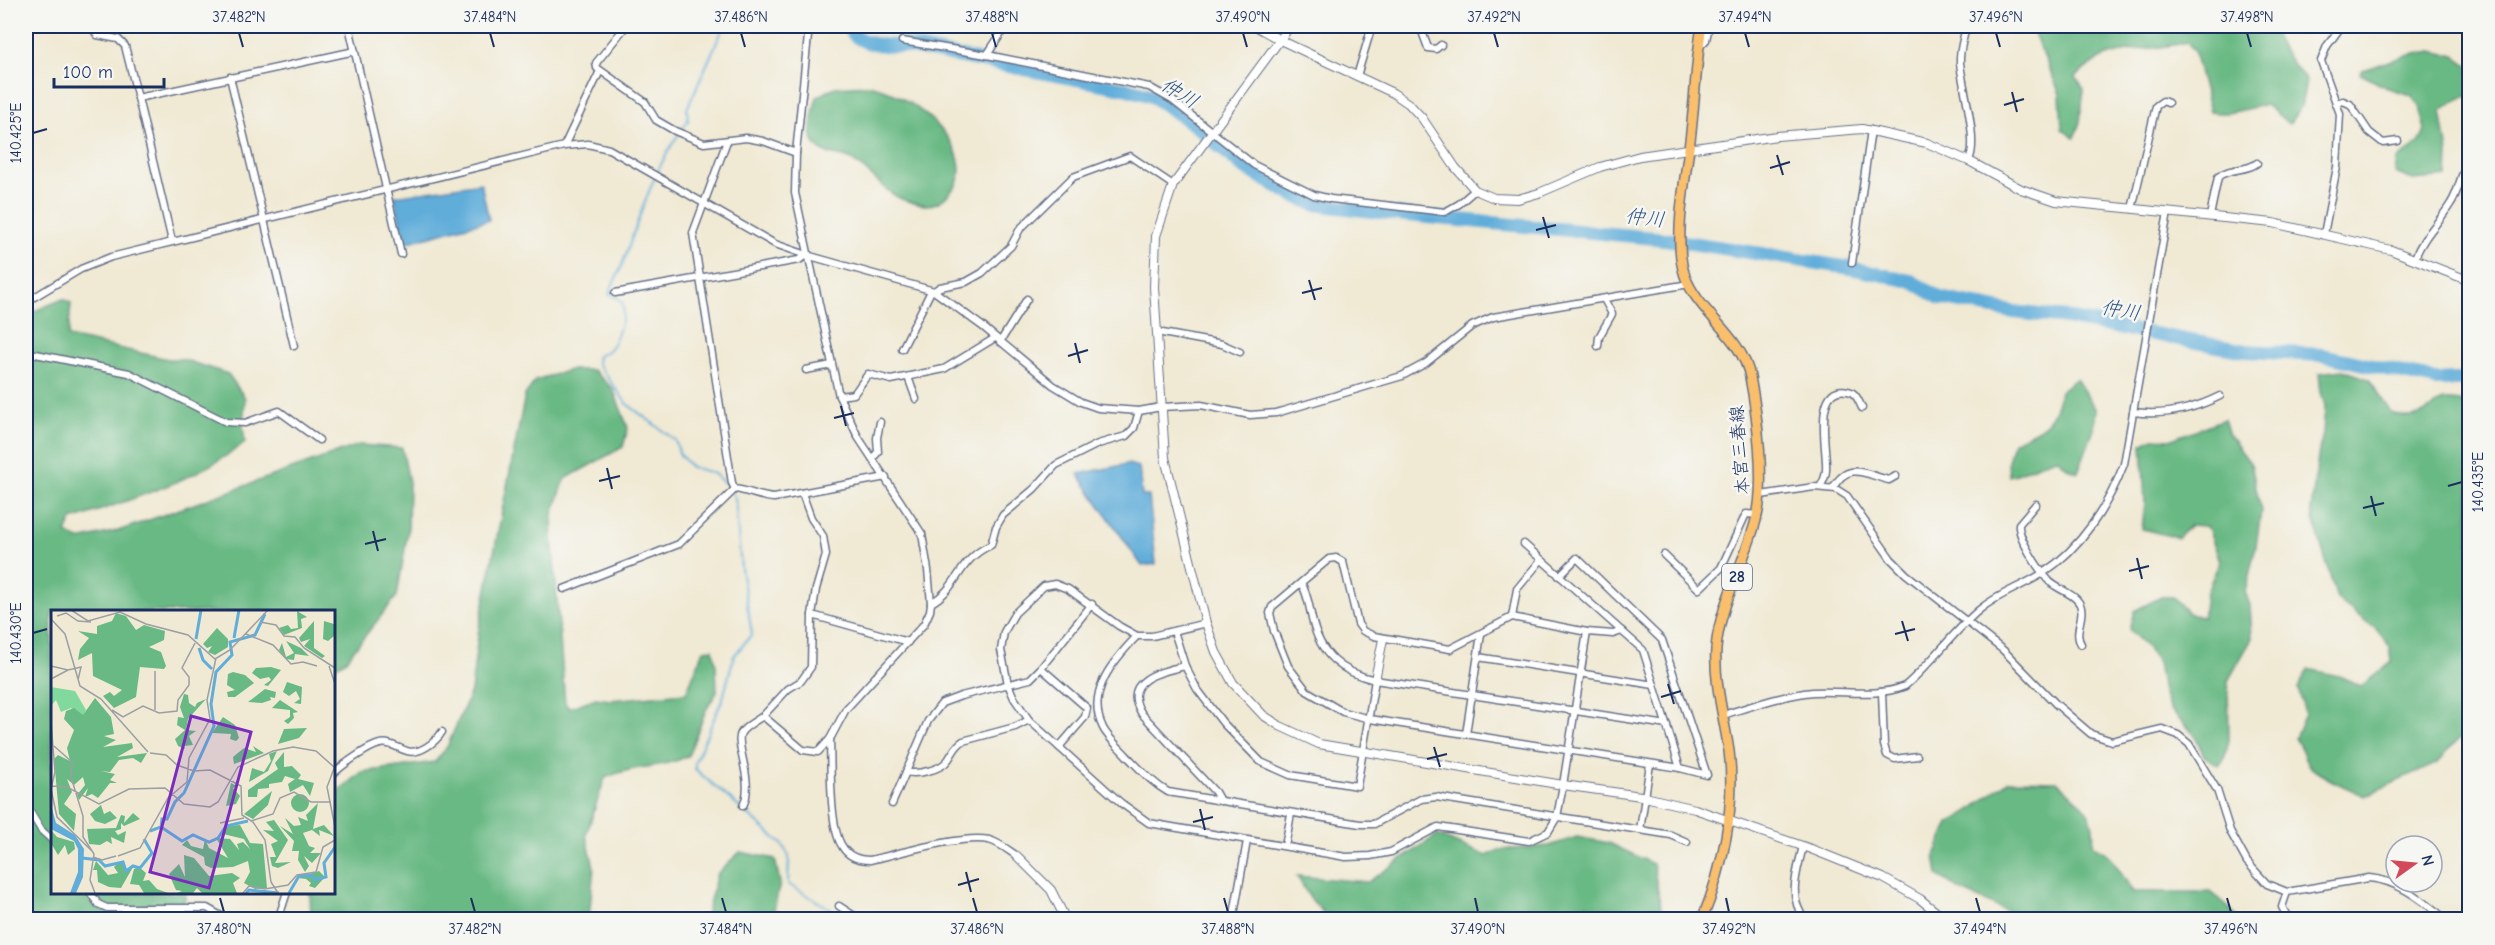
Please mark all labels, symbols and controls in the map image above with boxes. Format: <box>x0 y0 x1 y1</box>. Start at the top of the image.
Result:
text: 37.482°N <box>212 8 266 26</box>
text: 37.484°N <box>464 8 516 26</box>
text: 37.486°N <box>714 8 768 26</box>
text: 37.488°N <box>965 8 1019 26</box>
text: 37.490°N <box>1216 8 1270 26</box>
text: 37.492°N <box>1467 8 1521 26</box>
text: 37.494°N <box>1718 8 1772 26</box>
text: 37.496°N <box>1969 8 2023 26</box>
text: 37.498°N <box>2220 8 2274 26</box>
scale bar <box>54 51 164 89</box>
text: 100 m <box>63 62 113 83</box>
water label: 仲川 <box>1157 73 1203 113</box>
text: 140.425°E <box>7 103 25 163</box>
water label: 仲川 <box>1624 204 1666 232</box>
water label: 仲川 <box>2099 295 2143 325</box>
street label: 本宮三春線 <box>1726 404 1754 496</box>
text: 140.435°E <box>2469 452 2487 512</box>
road number: 28 <box>1722 564 1752 590</box>
text: 140.430°E <box>7 602 25 664</box>
inset map <box>51 610 334 894</box>
north arrow <box>2384 834 2444 894</box>
text: N <box>2417 853 2438 868</box>
text: 37.480°N <box>197 920 251 938</box>
text: 37.482°N <box>448 920 502 938</box>
text: 37.484°N <box>700 920 752 938</box>
text: 37.486°N <box>950 920 1004 938</box>
text: 37.488°N <box>1201 920 1255 938</box>
text: 37.490°N <box>1451 920 1505 938</box>
text: 37.492°N <box>1702 920 1756 938</box>
text: 37.494°N <box>1953 920 2007 938</box>
text: 37.496°N <box>2204 920 2258 938</box>

